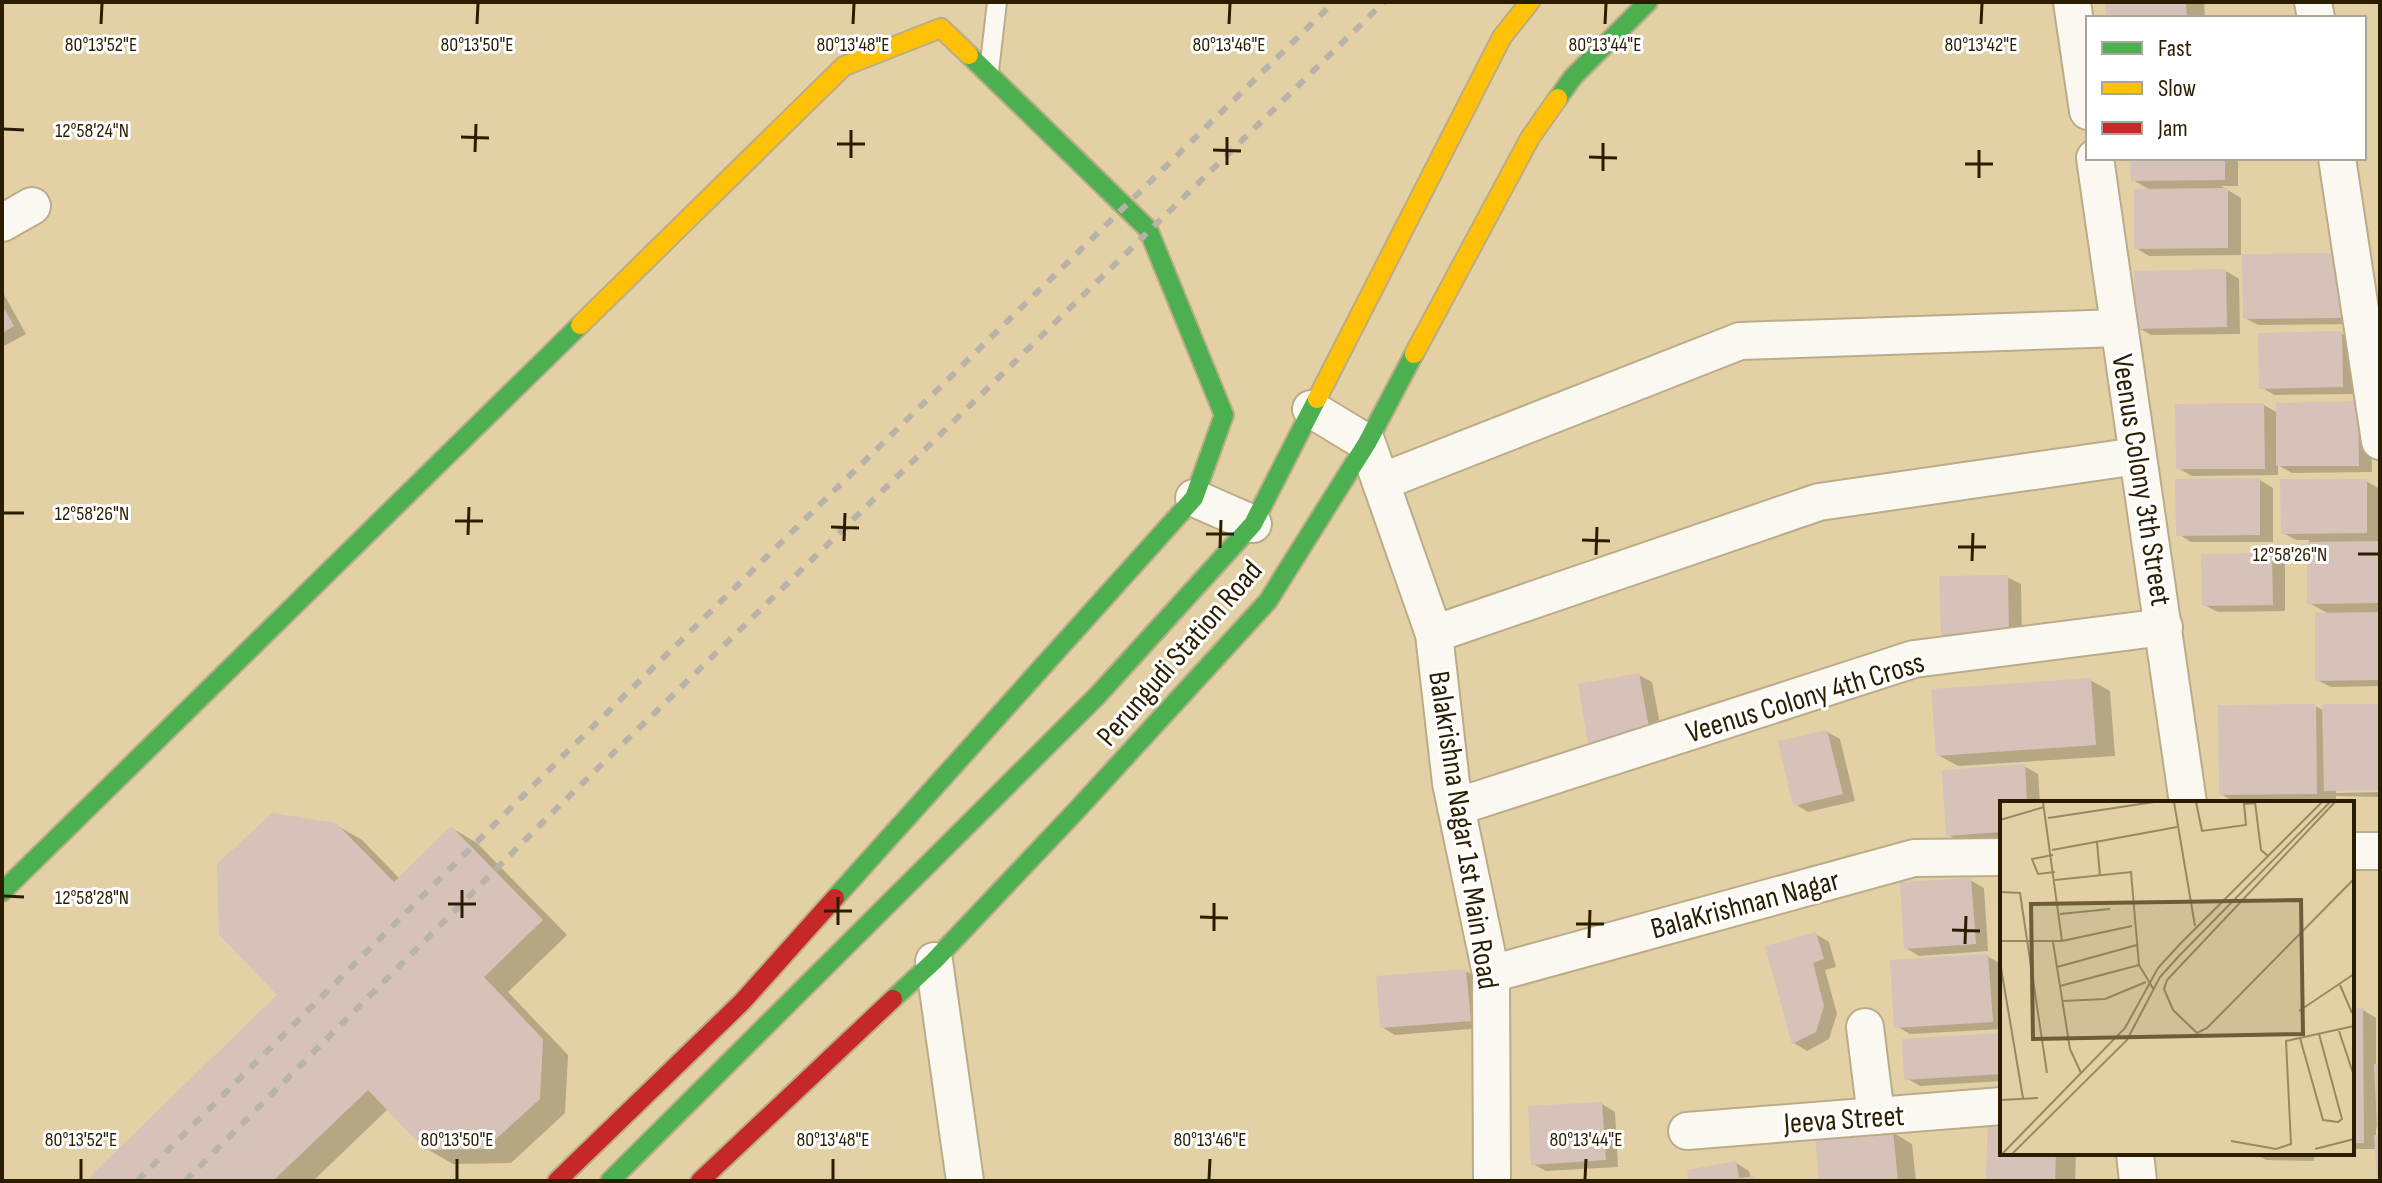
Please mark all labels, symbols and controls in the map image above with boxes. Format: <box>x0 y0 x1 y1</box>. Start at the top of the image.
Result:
legend <box>2086 16 2366 160</box>
text: 80°13'52"E <box>65 33 137 57</box>
text: 80°13'50"E <box>440 33 514 57</box>
text: 80°13'48"E <box>816 33 890 57</box>
text: 80°13'46"E <box>1192 33 1266 57</box>
text: 80°13'44"E <box>1569 33 1641 57</box>
text: 80°13'42"E <box>1945 33 2017 57</box>
text: Fast <box>2158 34 2192 63</box>
text: Slow <box>2158 74 2196 103</box>
text: Jam <box>2157 114 2188 143</box>
text: 12°58'24"N <box>55 119 129 143</box>
street label: Veenus Colony 3th Street <box>2103 352 2179 608</box>
text: 12°58'26"N <box>55 502 129 526</box>
text: 12°58'26"N <box>2253 543 2327 567</box>
street label: Perungudi Station Road <box>1089 553 1270 754</box>
street label: Veenus Colony 4th Cross <box>1682 645 1929 751</box>
street label: Balakrishna Nagar 1st Main Road <box>1420 669 1506 992</box>
inset map <box>2000 801 2354 1155</box>
street label: BalaKrishnan Nagar <box>1647 862 1844 947</box>
text: 12°58'28"N <box>55 886 129 910</box>
street label: Jeeva Street <box>1782 1098 1906 1142</box>
text: 80°13'52"E <box>45 1128 117 1152</box>
text: 80°13'50"E <box>420 1128 494 1152</box>
text: 80°13'48"E <box>796 1128 870 1152</box>
text: 80°13'46"E <box>1173 1128 1247 1152</box>
text: 80°13'44"E <box>1550 1128 1622 1152</box>

